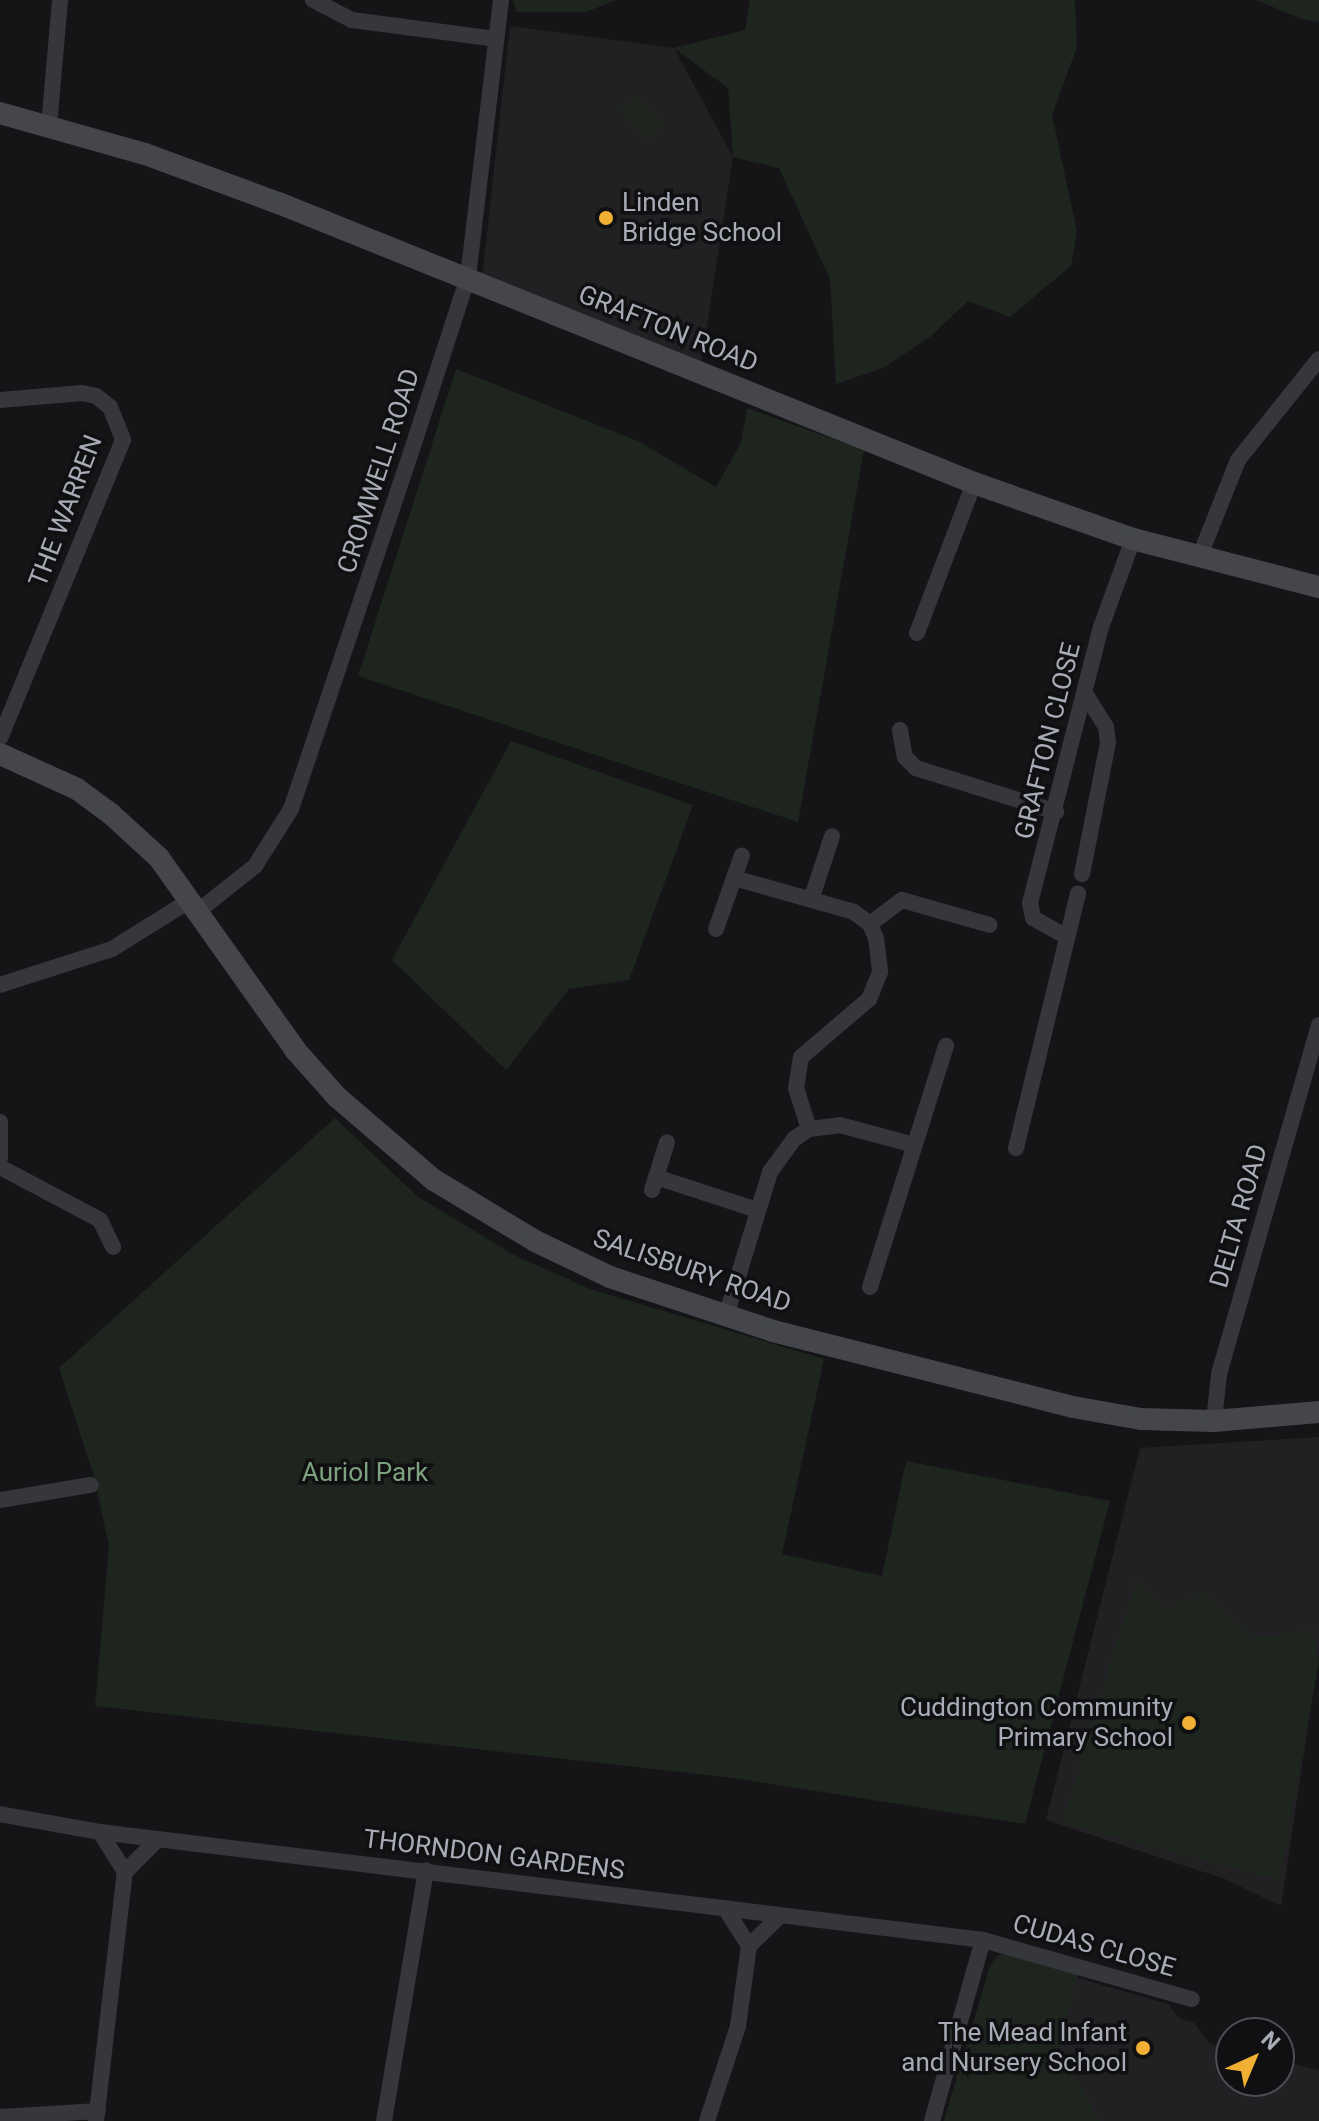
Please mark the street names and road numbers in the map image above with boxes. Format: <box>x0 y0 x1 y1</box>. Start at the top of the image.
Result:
street label: GRAFTON ROAD <box>574 279 762 379</box>
street label: CROMWELL ROAD <box>331 365 427 577</box>
street label: THE WARREN <box>23 431 109 591</box>
street label: GRAFTON CLOSE <box>1008 639 1088 843</box>
street label: DELTA ROAD <box>1204 1141 1274 1291</box>
street label: SALISBURY ROAD <box>589 1223 795 1319</box>
street label: THORNDON GARDENS <box>362 1823 626 1887</box>
street label: CUDAS CLOSE <box>1009 1908 1179 1984</box>

